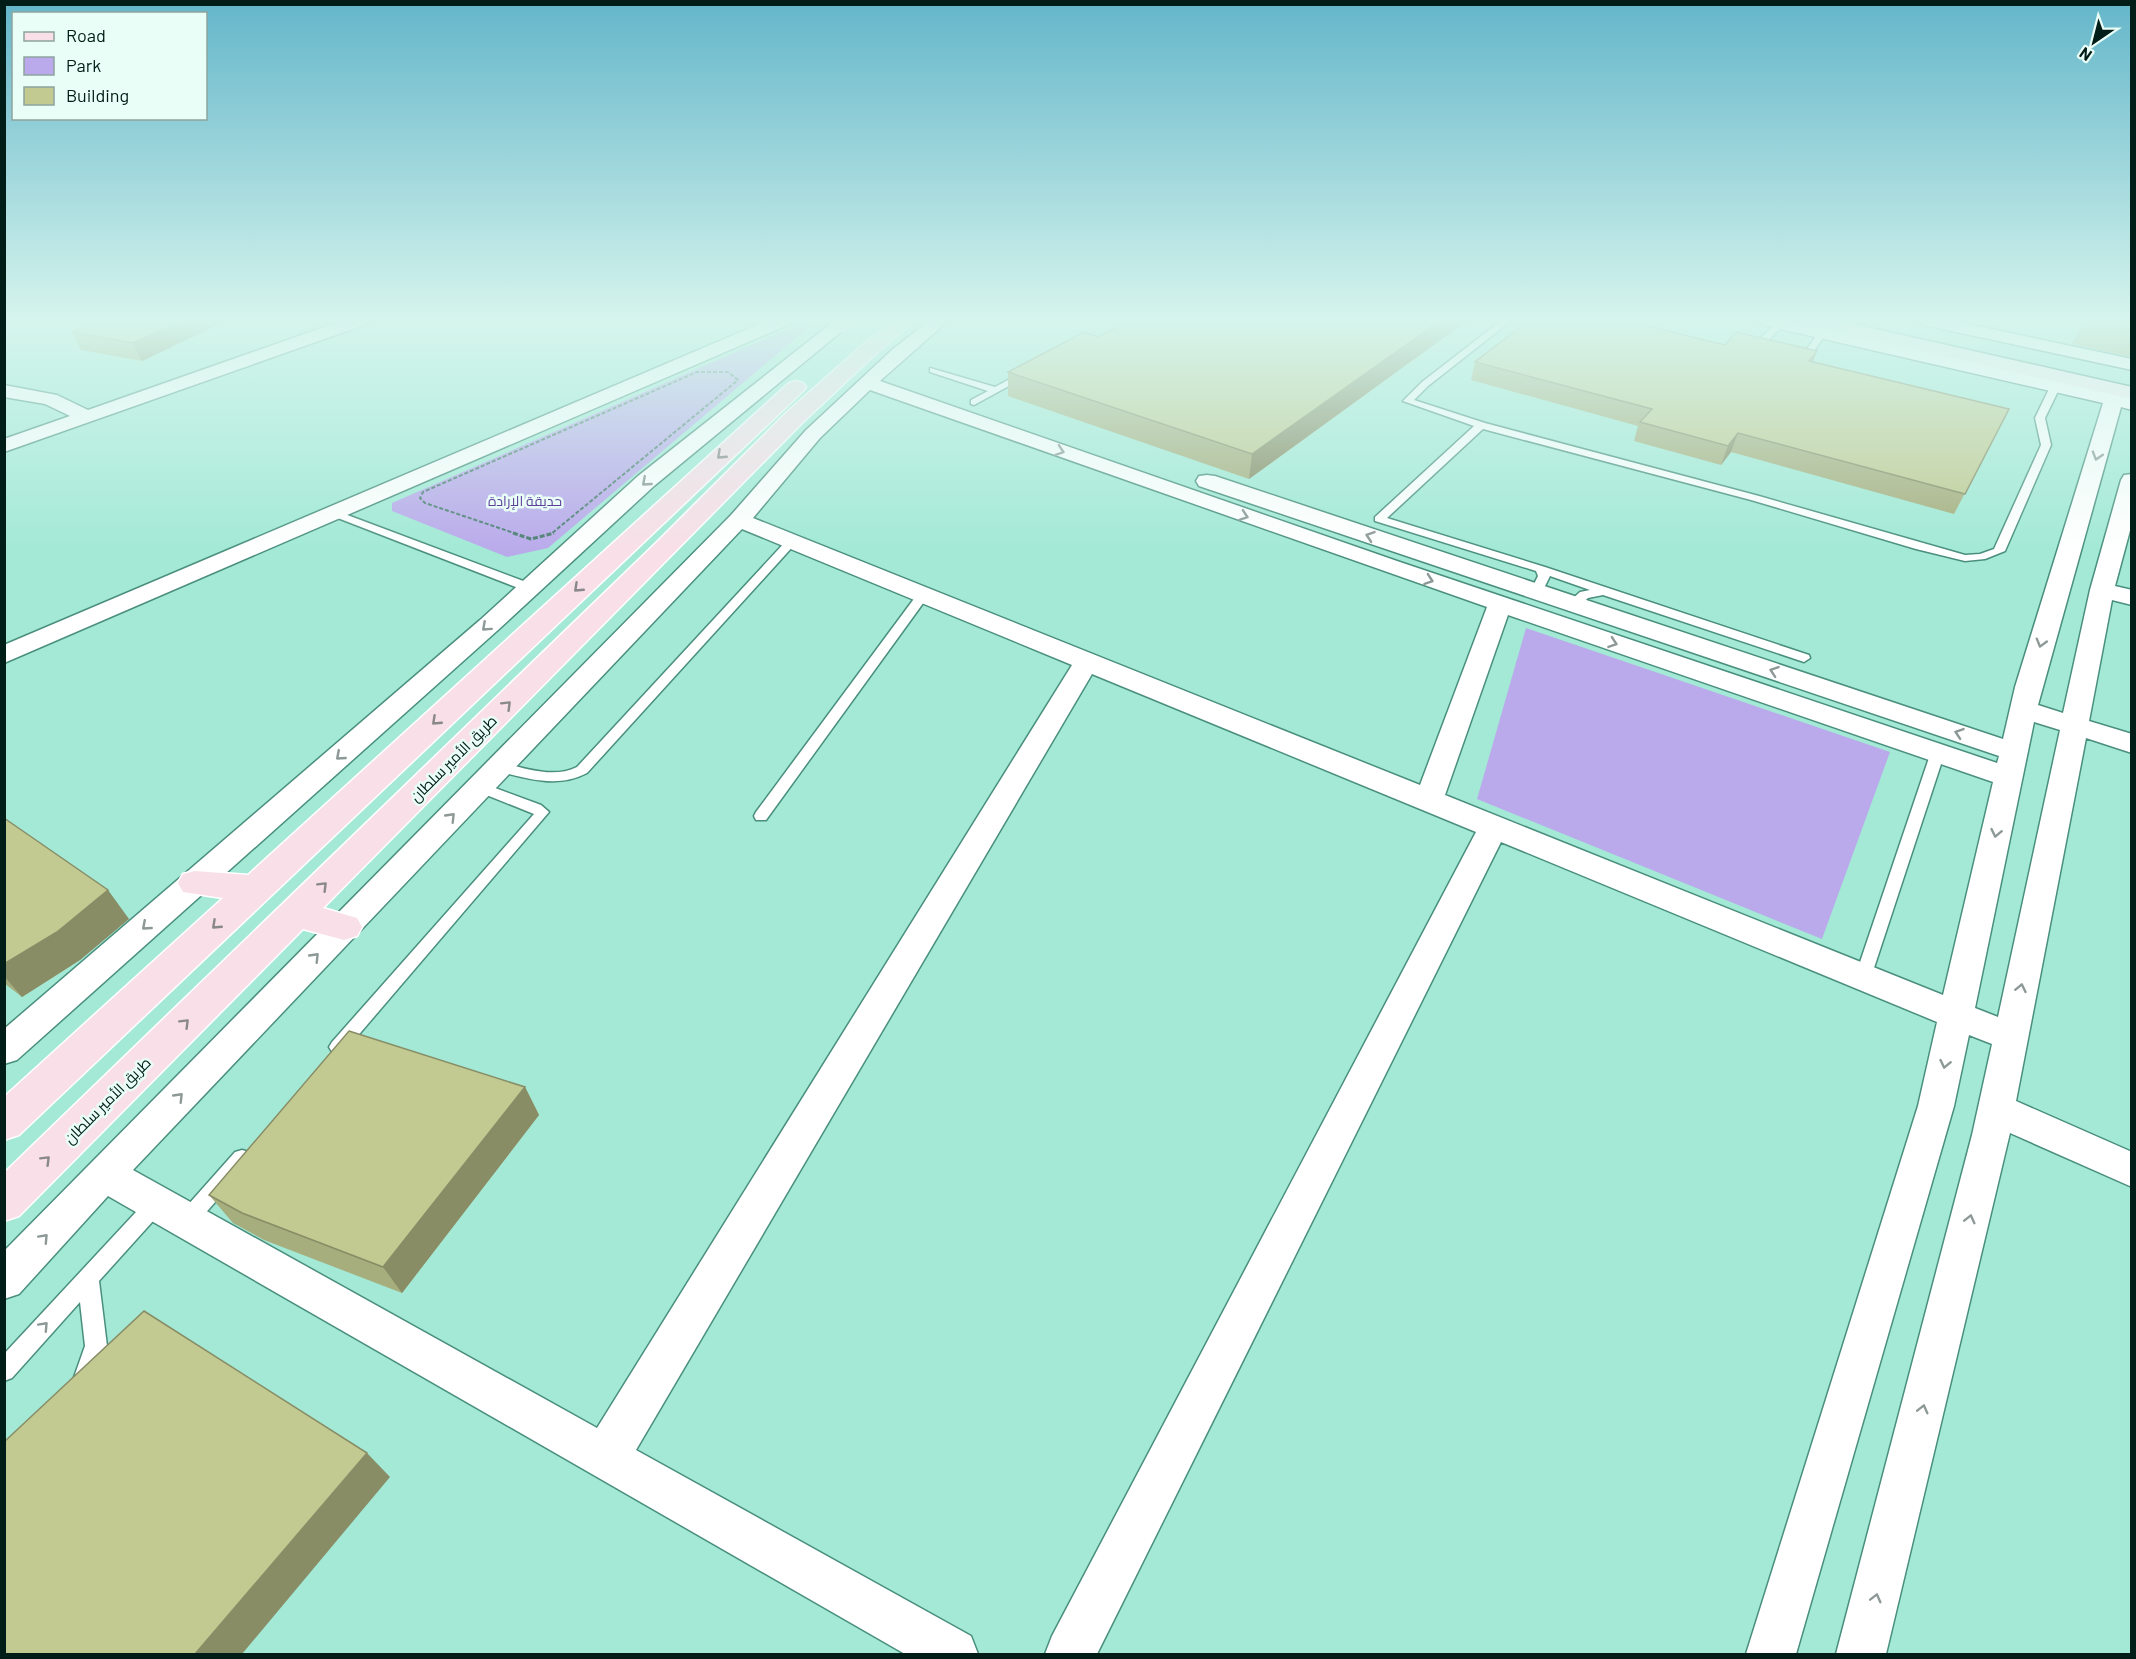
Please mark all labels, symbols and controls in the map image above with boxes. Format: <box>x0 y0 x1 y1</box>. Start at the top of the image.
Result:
legend <box>12 12 207 120</box>
north arrow <box>2064 12 2124 72</box>
text: Road <box>66 24 106 46</box>
text: N <box>2075 44 2095 66</box>
text: Park <box>66 54 101 76</box>
text: Building <box>66 84 129 106</box>
one-way arrow <box>1055 444 1065 457</box>
one-way arrow <box>717 448 728 459</box>
one-way arrow <box>2091 450 2104 461</box>
one-way arrow <box>642 474 653 485</box>
park label: حديقة الإرادة <box>488 492 562 510</box>
one-way arrow <box>1239 508 1249 521</box>
one-way arrow <box>1365 531 1376 543</box>
one-way arrow <box>1423 573 1434 585</box>
one-way arrow <box>575 581 585 592</box>
one-way arrow <box>482 620 493 631</box>
one-way arrow <box>1607 635 1618 648</box>
one-way arrow <box>2036 637 2048 648</box>
one-way arrow <box>1769 666 1780 679</box>
one-way arrow <box>499 701 510 712</box>
street label: طريق الأمير سلطان <box>406 711 501 806</box>
one-way arrow <box>432 714 442 725</box>
one-way arrow <box>1954 728 1965 741</box>
one-way arrow <box>336 748 347 759</box>
one-way arrow <box>443 813 454 824</box>
one-way arrow <box>1990 828 2003 838</box>
one-way arrow <box>316 883 327 894</box>
one-way arrow <box>212 918 223 929</box>
one-way arrow <box>142 919 153 930</box>
one-way arrow <box>308 953 319 963</box>
one-way arrow <box>2014 983 2027 993</box>
one-way arrow <box>177 1020 188 1031</box>
street label: طريق الأمير سلطان <box>60 1053 155 1148</box>
one-way arrow <box>1940 1059 1953 1069</box>
one-way arrow <box>172 1093 183 1103</box>
one-way arrow <box>39 1157 50 1168</box>
one-way arrow <box>1962 1214 1975 1224</box>
one-way arrow <box>37 1234 48 1245</box>
one-way arrow <box>37 1323 48 1333</box>
one-way arrow <box>1915 1404 1928 1414</box>
one-way arrow <box>1868 1593 1881 1603</box>

